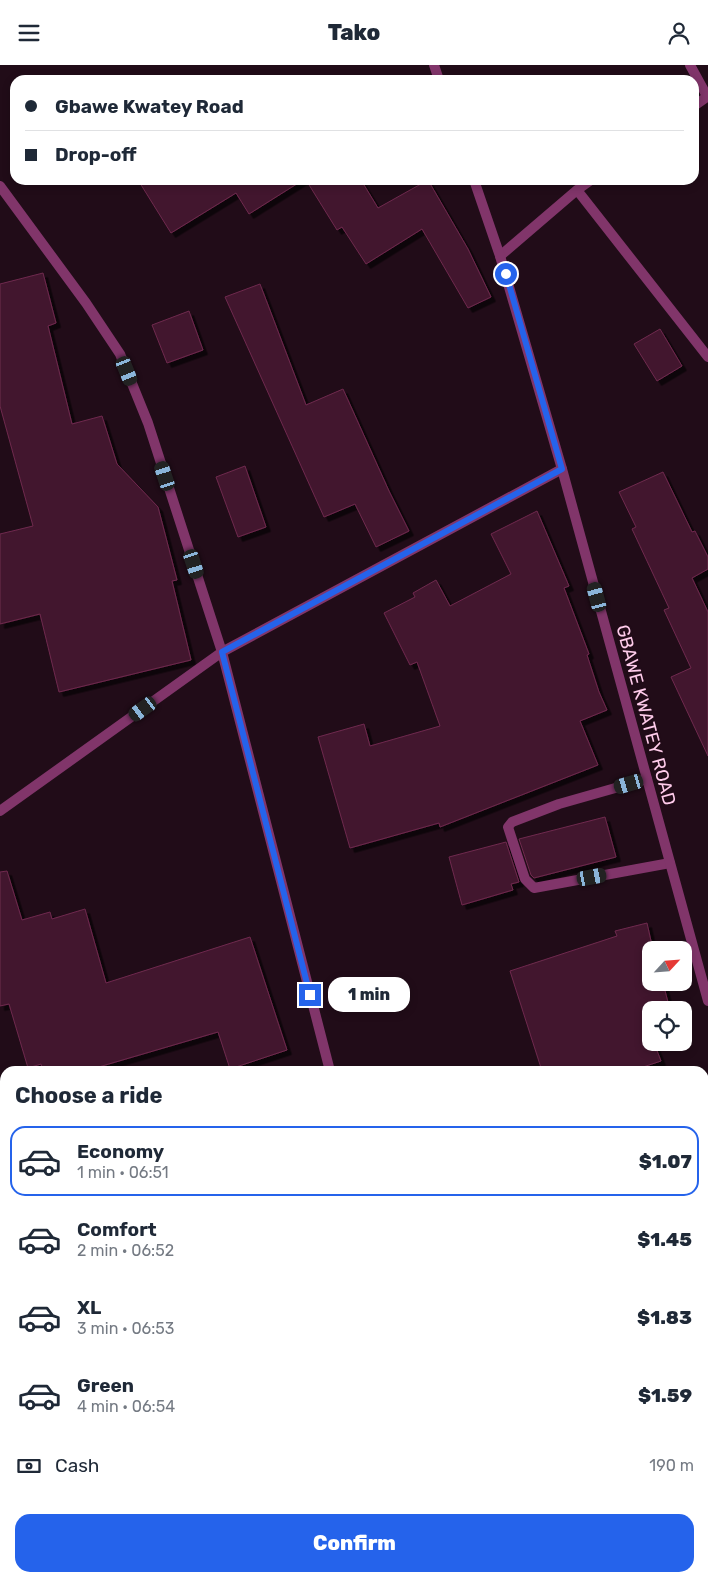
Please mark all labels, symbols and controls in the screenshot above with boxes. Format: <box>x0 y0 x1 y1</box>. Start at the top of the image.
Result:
icon: menu <box>15 19 43 47</box>
text: Tako <box>328 19 380 46</box>
icon: person <box>665 19 693 47</box>
text: Gbawe Kwatey Road <box>55 95 244 118</box>
text: Drop-off <box>55 143 137 166</box>
route start <box>495 263 517 285</box>
car <box>114 354 139 388</box>
car <box>153 459 176 493</box>
car <box>182 547 205 581</box>
car <box>585 581 608 613</box>
street label: GBAWE KWATEY ROAD <box>611 622 681 808</box>
car <box>126 694 159 724</box>
car <box>612 773 645 795</box>
car <box>575 867 608 887</box>
north arrow <box>642 941 692 991</box>
map controls <box>642 941 692 1051</box>
callout: 1 min <box>328 977 410 1013</box>
route end <box>299 984 321 1006</box>
text: 1 min <box>348 985 390 1004</box>
button: locate <box>642 1001 692 1051</box>
text: Choose a ride <box>15 1082 162 1109</box>
icon: car <box>17 1139 62 1184</box>
text: Economy <box>77 1140 164 1163</box>
text: $1.07 <box>639 1150 692 1173</box>
text: 1 min · 06:51 <box>77 1163 169 1182</box>
icon: car <box>17 1217 62 1262</box>
text: Comfort <box>77 1218 157 1241</box>
text: $1.45 <box>637 1228 692 1251</box>
text: 2 min · 06:52 <box>77 1241 174 1260</box>
icon: car <box>17 1295 62 1340</box>
text: XL <box>77 1296 101 1319</box>
text: $1.83 <box>637 1306 692 1329</box>
text: 3 min · 06:53 <box>77 1319 174 1338</box>
icon: car <box>17 1373 62 1418</box>
text: Green <box>77 1374 134 1397</box>
text: $1.59 <box>638 1384 692 1407</box>
text: 4 min · 06:54 <box>77 1397 175 1416</box>
icon: cash <box>15 1452 43 1480</box>
text: Cash <box>55 1454 99 1477</box>
text: 190 m <box>649 1456 694 1475</box>
button: Confirm <box>15 1514 694 1572</box>

